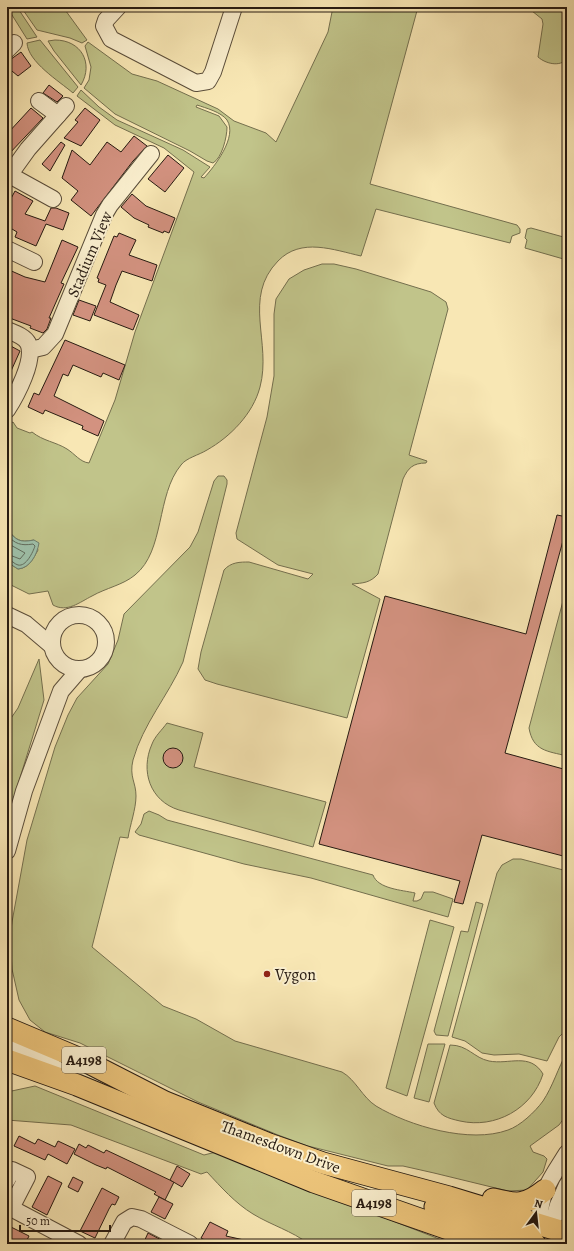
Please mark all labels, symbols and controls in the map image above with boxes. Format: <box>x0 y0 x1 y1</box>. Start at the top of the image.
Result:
street label: Stadium View <box>62 207 118 301</box>
place label: Vygon <box>274 964 316 986</box>
marker: Vygon <box>262 969 272 979</box>
road number: A4198 <box>62 1047 106 1073</box>
street label: Thamesdown Drive <box>218 1115 343 1179</box>
road number: A4198 <box>352 1190 396 1216</box>
north arrow <box>516 1193 556 1233</box>
text: N <box>533 1196 544 1212</box>
scale bar <box>20 1207 110 1233</box>
text: 50 m <box>26 1213 50 1229</box>

